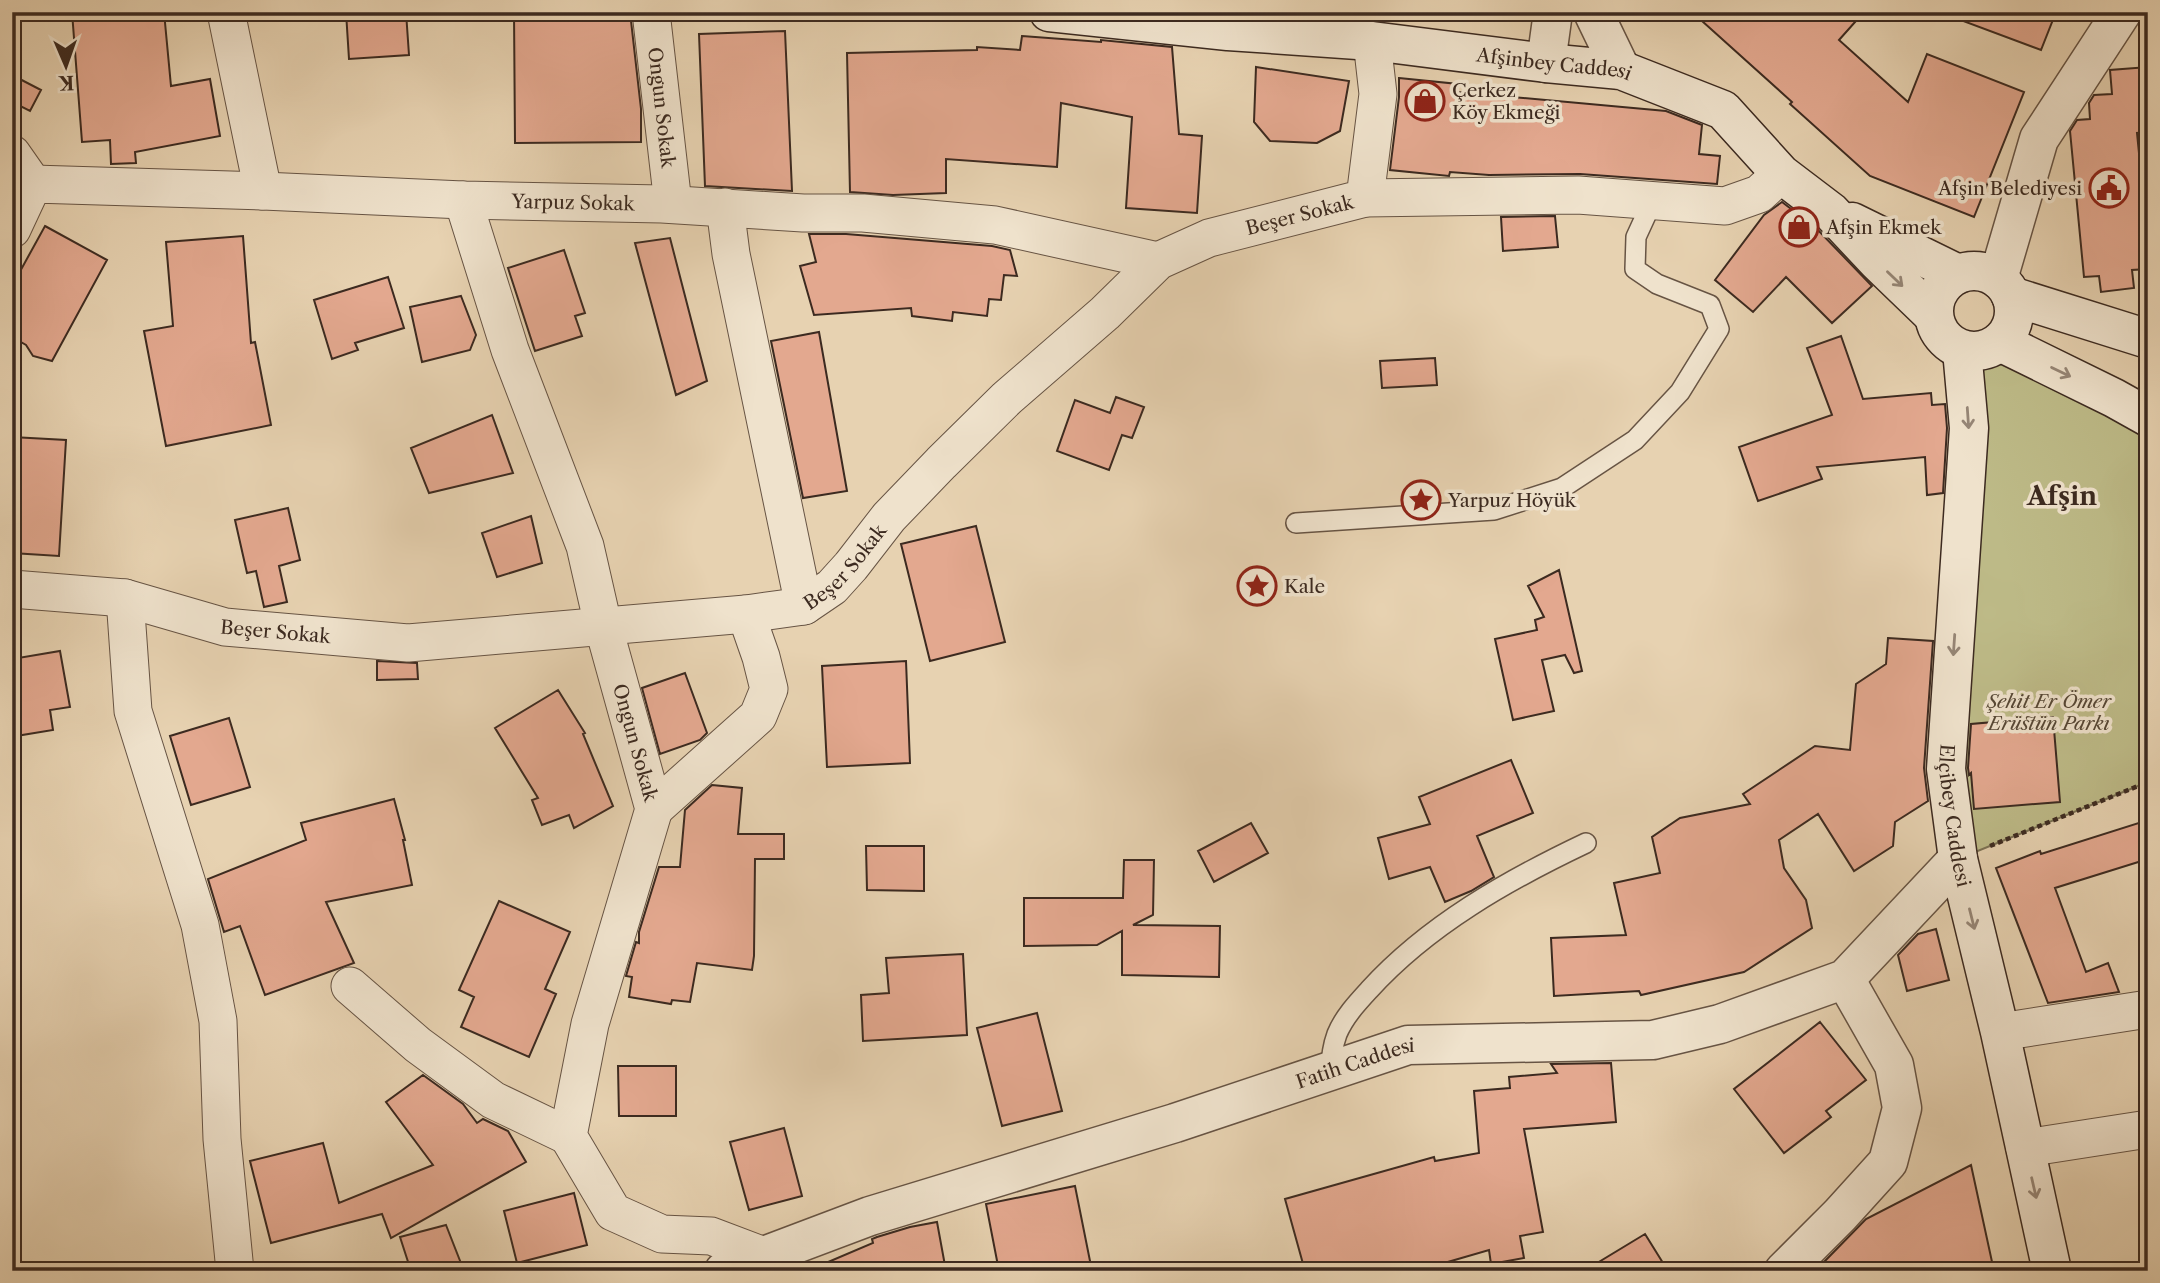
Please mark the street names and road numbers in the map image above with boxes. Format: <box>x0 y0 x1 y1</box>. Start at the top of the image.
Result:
street label: Afşinbey Caddesi <box>1474 43 1636 85</box>
street label: Ongun Sokak <box>644 46 680 170</box>
street label: Yarpuz Sokak <box>510 189 636 215</box>
street label: Beşer Sokak <box>1243 190 1357 240</box>
street label: Beşer Sokak <box>799 519 891 614</box>
street label: Beşer Sokak <box>219 615 332 648</box>
street label: Ongun Sokak <box>608 681 663 805</box>
street label: Elçibey Caddesi <box>1934 743 1976 889</box>
street label: Fatih Caddesi <box>1293 1033 1415 1093</box>

